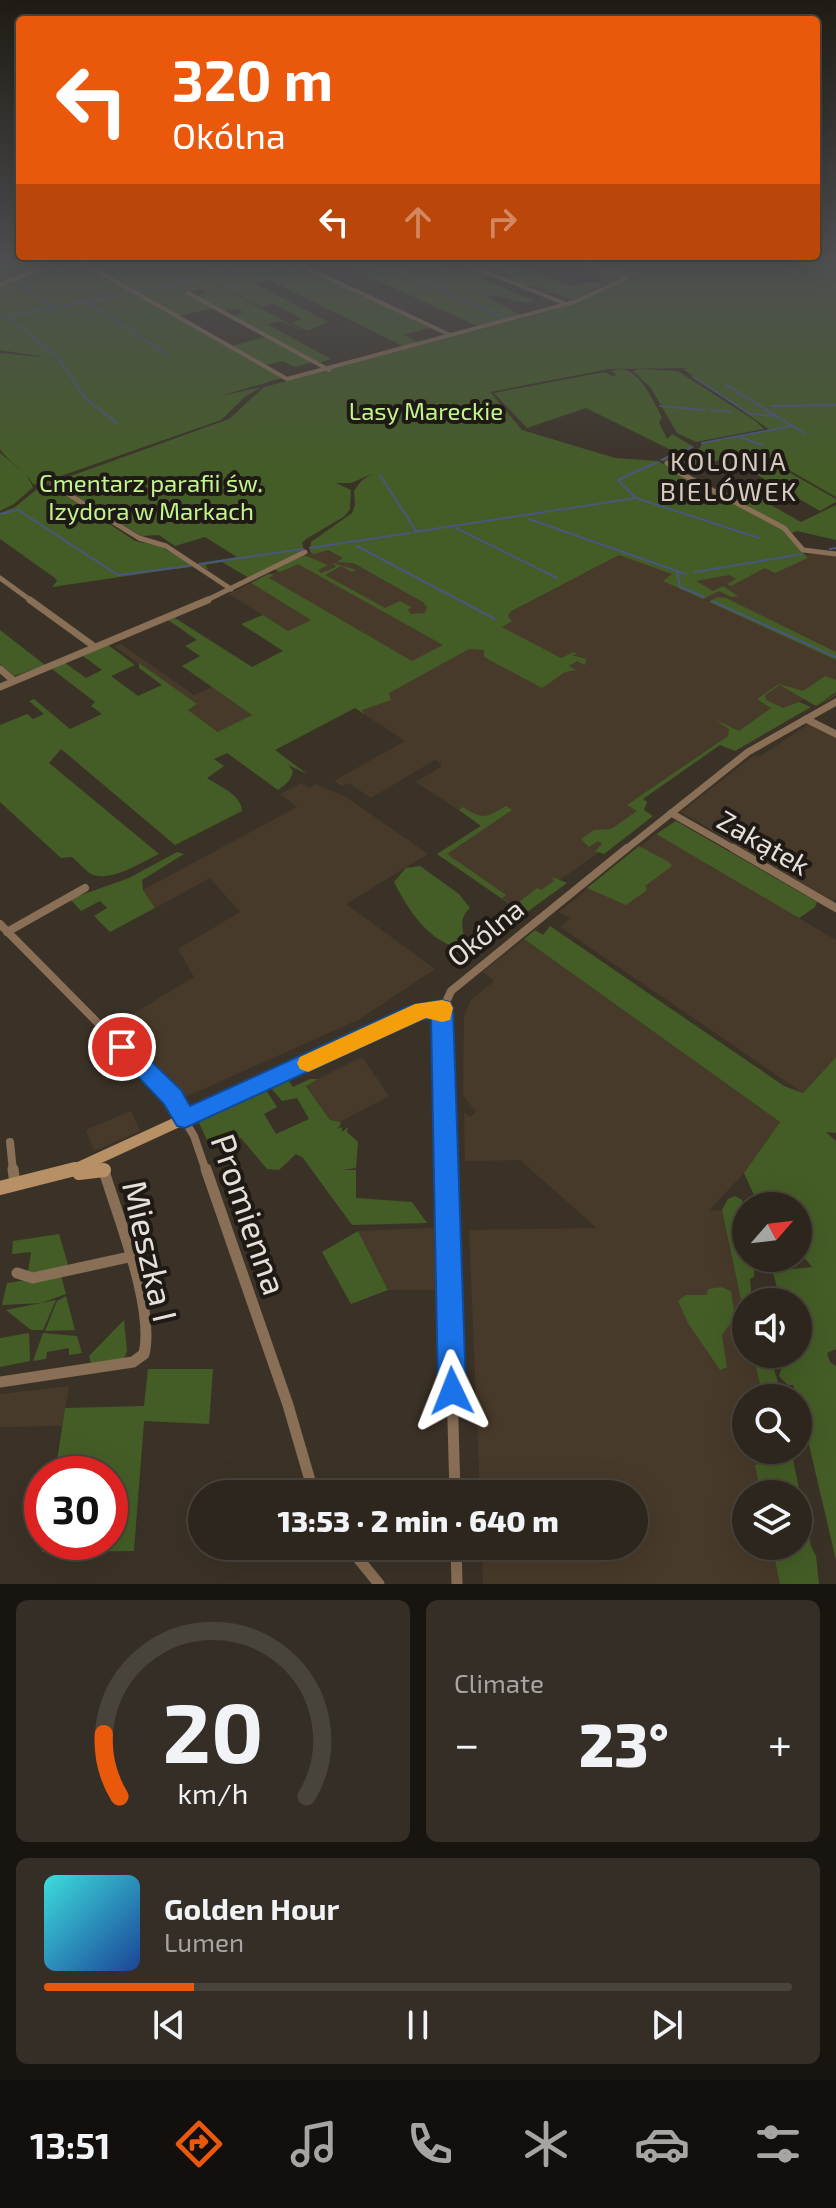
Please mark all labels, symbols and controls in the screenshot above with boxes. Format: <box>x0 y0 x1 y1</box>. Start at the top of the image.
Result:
text: 320 m <box>172 45 333 112</box>
icon: left <box>40 48 144 152</box>
text: Okólna <box>172 113 286 156</box>
icon: left <box>312 200 356 244</box>
icon: ahead <box>396 200 440 244</box>
icon: right <box>480 200 524 244</box>
park label: Lasy Mareckie <box>349 396 503 425</box>
district label: KOLONIA BIELÓWEK <box>660 445 798 506</box>
park label: Cmentarz parafii św. Izydora w Markach <box>39 468 263 525</box>
street label: Zakątek <box>712 802 816 882</box>
street label: Okólna <box>440 891 530 973</box>
pin <box>88 1013 156 1081</box>
icon: arrive <box>100 1025 144 1069</box>
street label: Promienna <box>203 1128 297 1300</box>
street label: Mieszka I <box>115 1176 187 1326</box>
north arrow <box>732 1192 812 1272</box>
map controls <box>732 1192 812 1560</box>
button: sound <box>732 1288 812 1368</box>
position arrow <box>410 1349 494 1433</box>
button: search <box>732 1384 812 1464</box>
speed limit sign: 30 <box>24 1456 128 1560</box>
button: layers <box>732 1480 812 1560</box>
text: 13:53 · 2 min · 640 m <box>277 1502 559 1538</box>
text: Climate <box>454 1667 544 1698</box>
text: 20 <box>163 1680 263 1780</box>
text: 23° <box>579 1707 669 1779</box>
text: − <box>454 1716 480 1769</box>
text: + <box>768 1716 792 1769</box>
text: km/h <box>178 1775 248 1810</box>
text: Golden Hour <box>164 1890 339 1926</box>
text: Lumen <box>164 1926 244 1957</box>
icon: previous <box>147 2003 191 2047</box>
icon: pause <box>396 2003 440 2047</box>
icon: next <box>645 2003 689 2047</box>
icon: directions <box>171 2116 227 2172</box>
icon: music <box>286 2116 342 2172</box>
icon: phone <box>402 2116 458 2172</box>
icon: climate <box>518 2116 574 2172</box>
icon: car <box>634 2116 690 2172</box>
icon: filters <box>750 2116 806 2172</box>
text: 13:51 <box>30 2123 111 2166</box>

